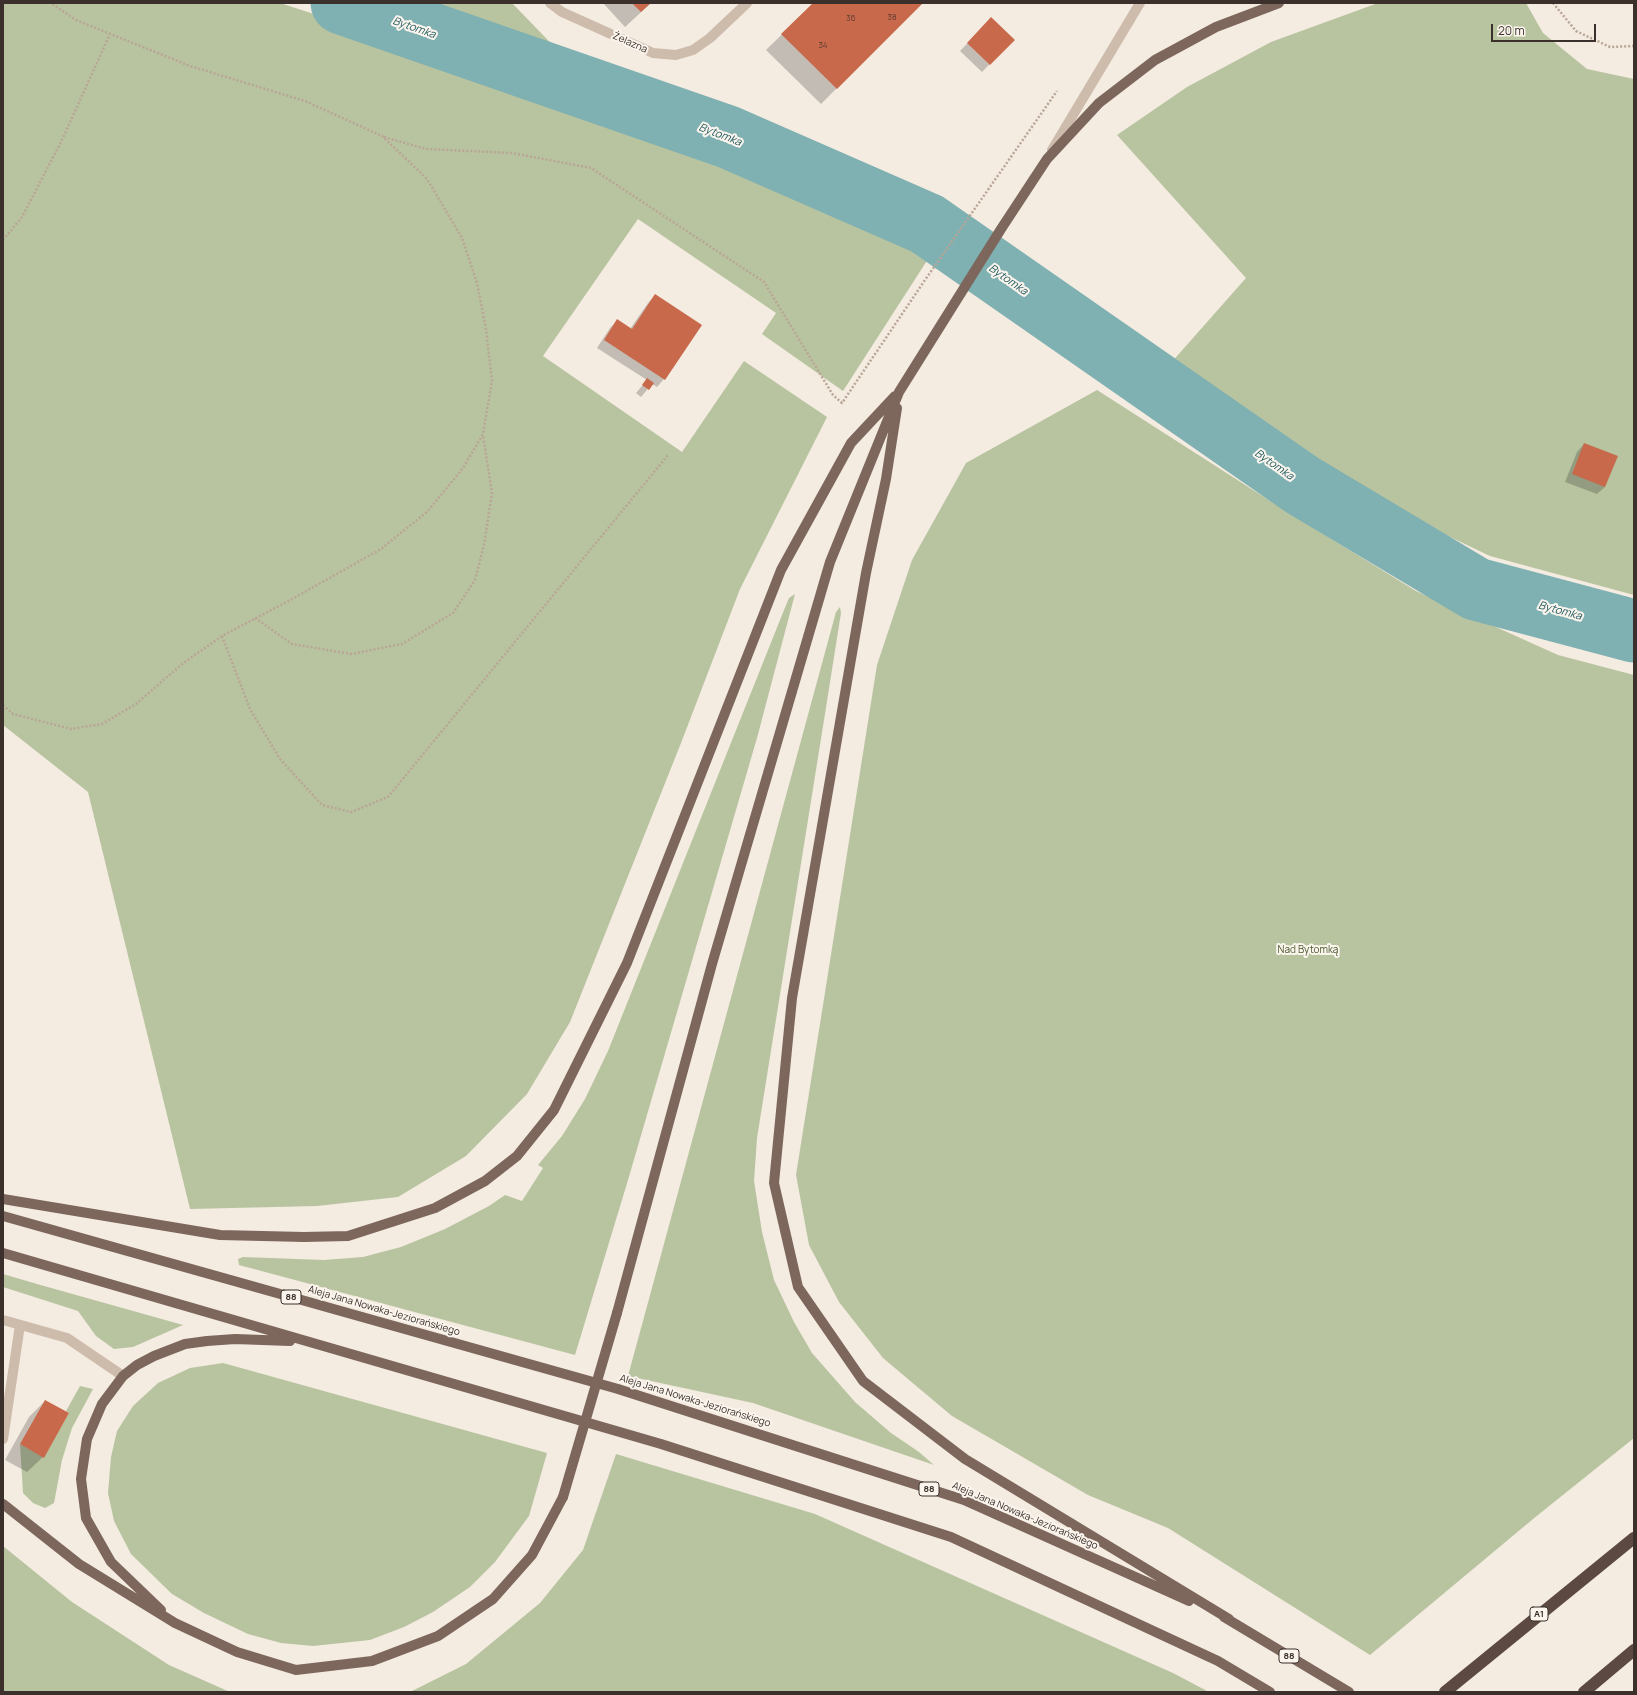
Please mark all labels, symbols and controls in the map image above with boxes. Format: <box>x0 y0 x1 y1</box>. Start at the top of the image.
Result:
house number: 38 <box>887 13 897 23</box>
house number: 36 <box>846 14 856 24</box>
water label: Bytomka <box>391 15 437 41</box>
scale bar <box>1493 16 1598 42</box>
text: 20 m <box>1498 22 1525 39</box>
street label: Żelazna <box>611 30 649 56</box>
house number: 34 <box>818 41 828 51</box>
water label: Bytomka <box>697 121 743 149</box>
water label: Bytomka <box>986 262 1030 298</box>
water label: Bytomka <box>1252 447 1296 483</box>
water label: Bytomka <box>1537 599 1583 623</box>
park label: Nad Bytomką <box>1278 944 1338 956</box>
street label: Aleja Jana Nowaka-Jeziorańskiego <box>307 1284 461 1338</box>
road number: 88 <box>281 1290 301 1304</box>
street label: Aleja Jana Nowaka-Jeziorańskiego <box>618 1372 772 1430</box>
street label: Aleja Jana Nowaka-Jeziorańskiego <box>950 1480 1100 1552</box>
road number: 88 <box>919 1482 939 1496</box>
road number: A1 <box>1530 1607 1548 1621</box>
road number: 88 <box>1279 1649 1299 1663</box>

